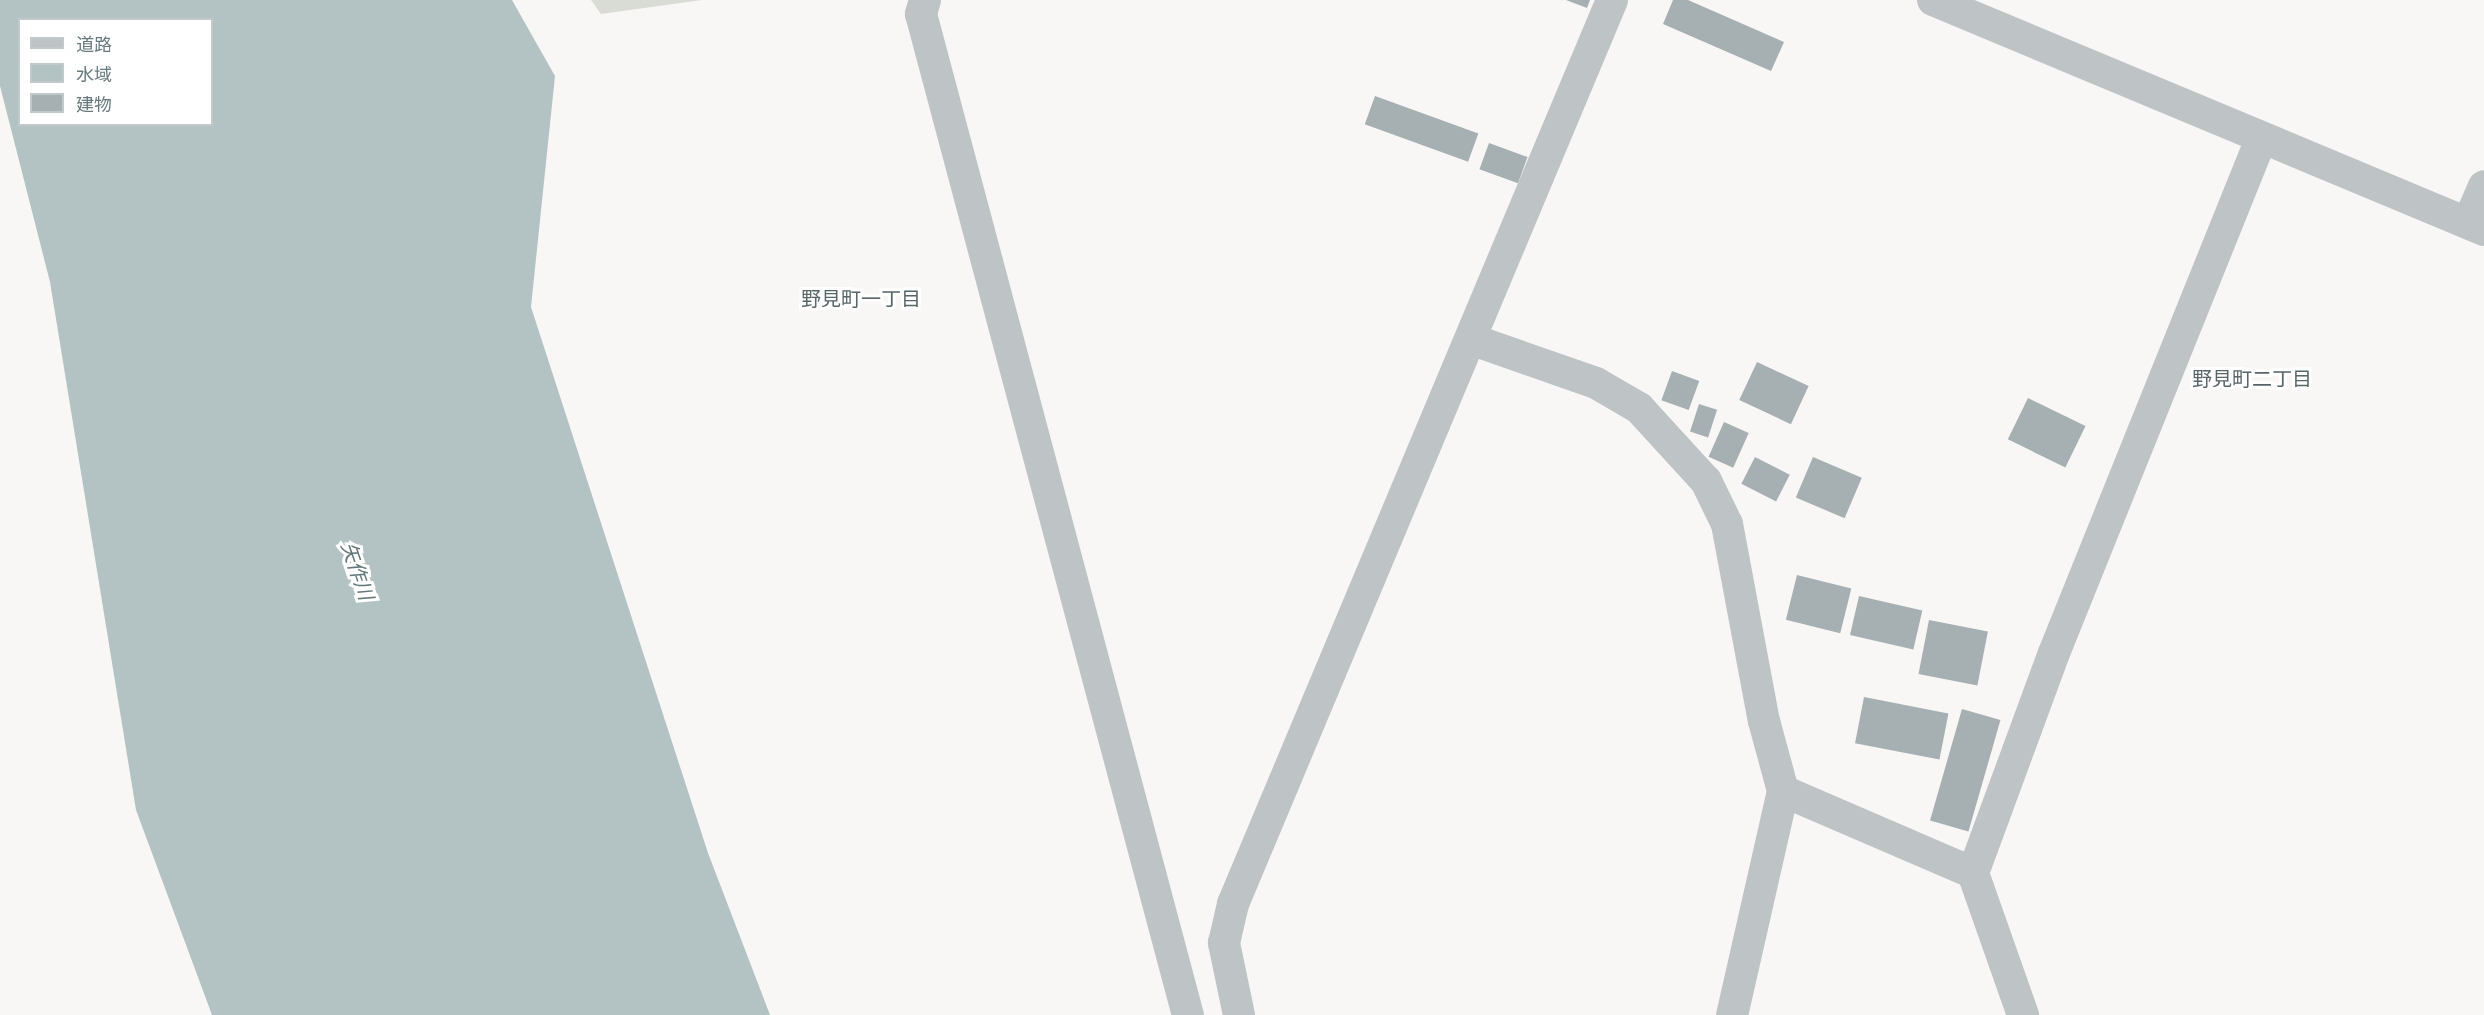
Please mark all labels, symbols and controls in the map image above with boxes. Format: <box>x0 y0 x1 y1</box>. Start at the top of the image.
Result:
legend <box>18 18 213 126</box>
text: 道路 <box>76 33 112 56</box>
text: 水域 <box>76 63 112 86</box>
text: 建物 <box>76 93 112 116</box>
district label: 野見町一丁目 <box>801 287 921 311</box>
district label: 野見町二丁目 <box>2192 367 2312 391</box>
water label: 矢作川 <box>336 539 378 603</box>

